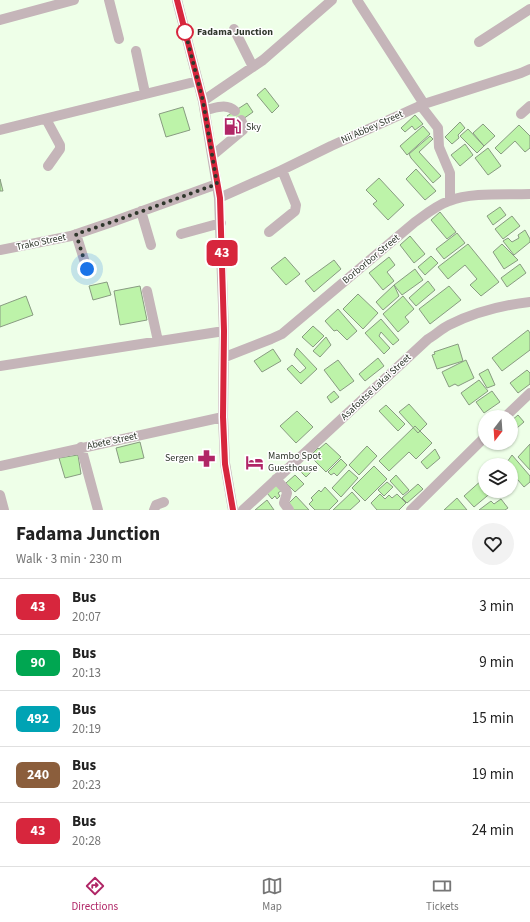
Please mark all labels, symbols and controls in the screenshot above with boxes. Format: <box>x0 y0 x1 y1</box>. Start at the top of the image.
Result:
marker: Fadama Junction <box>176 23 194 41</box>
place label: Fadama Junction <box>197 25 273 39</box>
street label: Nii Abbey Street <box>339 107 406 147</box>
fuel station icon: Sky <box>223 117 243 137</box>
place label: Sky <box>246 120 261 134</box>
street label: Trako Street <box>15 230 68 254</box>
street label: Borborbor Street <box>339 231 403 287</box>
line badge: 43 <box>204 240 240 266</box>
text: 43 <box>215 243 229 263</box>
your location <box>77 259 97 279</box>
street label: Asafoatse Lakai Street <box>338 350 415 423</box>
north arrow <box>478 410 518 450</box>
map controls <box>478 410 518 498</box>
street label: Abete Street <box>86 429 139 453</box>
pharmacy icon: Sergen <box>197 448 217 468</box>
place label: Mambo Spot Guesthouse <box>268 449 322 475</box>
place label: Sergen <box>165 451 194 465</box>
hotel icon: Mambo Spot Guesthouse <box>245 452 265 472</box>
button: layers <box>478 458 518 498</box>
text: Fadama Junction <box>16 521 160 548</box>
button: heart <box>472 523 514 565</box>
text: Walk · 3 min · 230 m <box>16 550 122 568</box>
text: Bus <box>72 587 96 608</box>
text: 3 min <box>479 596 514 617</box>
text: 43 <box>31 597 45 617</box>
text: 20:07 <box>72 608 101 626</box>
text: Bus <box>72 643 96 664</box>
text: 9 min <box>479 652 514 673</box>
text: 90 <box>31 653 45 673</box>
text: 20:13 <box>72 664 101 682</box>
text: Bus <box>72 699 96 720</box>
text: 15 min <box>472 708 514 729</box>
text: 492 <box>27 709 49 729</box>
text: 20:19 <box>72 720 101 738</box>
text: Bus <box>72 755 96 776</box>
text: 19 min <box>472 764 514 785</box>
text: 240 <box>27 765 49 785</box>
text: 20:23 <box>72 776 101 794</box>
text: Bus <box>72 811 96 832</box>
text: 24 min <box>472 820 514 841</box>
text: 43 <box>31 821 45 841</box>
text: 20:28 <box>72 832 101 850</box>
tab: Directions <box>72 875 118 914</box>
tab: Map <box>261 875 283 914</box>
tab: Tickets <box>426 875 459 914</box>

